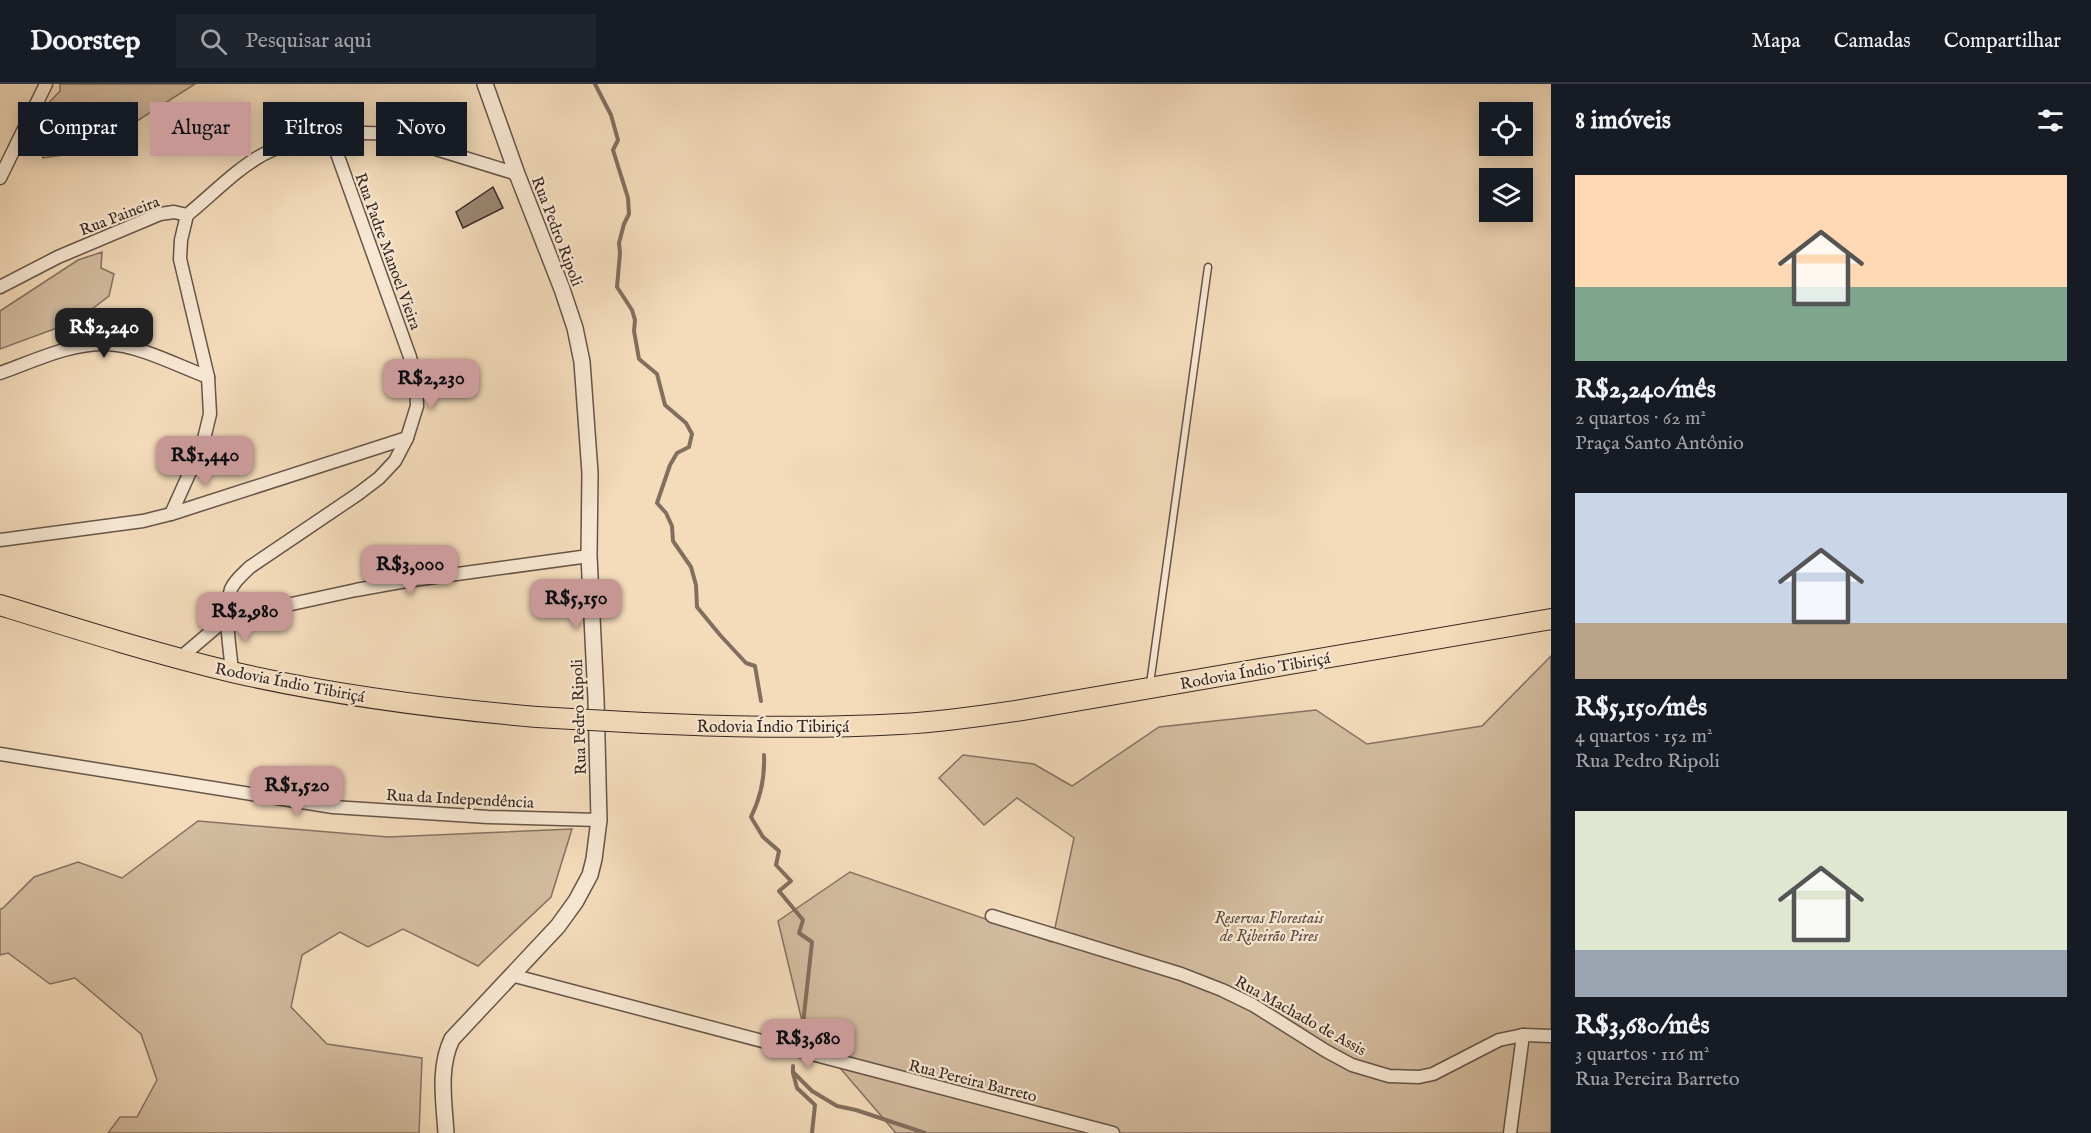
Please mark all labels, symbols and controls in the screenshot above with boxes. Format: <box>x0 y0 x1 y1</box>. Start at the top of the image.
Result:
search box <box>176 14 596 68</box>
text: Doorstep <box>30 24 140 59</box>
icon: search <box>197 25 230 58</box>
text: Pesquisar aqui <box>245 27 372 55</box>
text: Mapa <box>1751 28 1801 55</box>
text: Camadas <box>1834 28 1911 55</box>
text: Compartilhar <box>1944 28 2061 55</box>
chip: Comprar <box>18 102 138 156</box>
chip: Alugar <box>150 102 251 156</box>
chip: Filtros <box>263 102 364 156</box>
chip: Novo <box>376 102 467 156</box>
map controls <box>1479 102 1533 222</box>
button: locate <box>1479 102 1533 156</box>
text: 8 imóveis <box>1575 104 1671 137</box>
icon: filters <box>2034 104 2067 137</box>
button: layers <box>1479 168 1533 222</box>
street label: Rua Padre Manoel Vieira <box>349 170 425 333</box>
street label: Rua Pedro Ripoli <box>526 174 586 289</box>
street label: Rua Paineira <box>77 192 163 241</box>
icon: home <box>1767 214 1875 322</box>
pin: R$2,240 <box>49 308 159 359</box>
text: R$2,240 <box>69 315 139 340</box>
pin: R$2,230 <box>376 359 486 410</box>
text: R$2,230 <box>397 366 465 391</box>
text: R$2,240/mês <box>1575 373 1716 406</box>
text: 2 quartos · 62 m² <box>1575 406 1706 431</box>
text: Praça Santo Antônio <box>1575 431 1744 456</box>
pin: R$1,440 <box>150 436 260 487</box>
text: R$1,440 <box>171 443 239 468</box>
icon: home <box>1767 532 1875 640</box>
pin: R$3,000 <box>355 545 465 596</box>
text: R$3,000 <box>376 552 444 577</box>
pin: R$5,150 <box>521 579 631 630</box>
text: R$5,150 <box>544 586 608 611</box>
pin: R$2,980 <box>190 592 300 643</box>
text: R$2,980 <box>211 599 279 624</box>
street label: Rodovia Índio Tibiriçá <box>1178 647 1332 695</box>
street label: Rodovia Índio Tibiriçá <box>213 658 367 708</box>
street label: Rua Pedro Ripoli <box>568 659 592 775</box>
text: R$5,150/mês <box>1575 691 1707 724</box>
street label: Rodovia Índio Tibiriçá <box>697 716 849 738</box>
text: 4 quartos · 152 m² <box>1575 724 1713 749</box>
text: Rua Pedro Ripoli <box>1575 749 1720 774</box>
pin: R$1,520 <box>242 766 352 817</box>
text: R$1,520 <box>264 773 330 798</box>
street label: Rua da Independência <box>385 786 534 814</box>
icon: home <box>1767 850 1875 958</box>
park label: Reservas Florestais de Ribeirão Pires <box>1214 909 1324 947</box>
street label: Rua Machado de Assis <box>1231 972 1370 1061</box>
text: R$3,680/mês <box>1575 1009 1710 1042</box>
pin: R$3,680 <box>753 1019 863 1070</box>
text: R$3,680 <box>775 1026 841 1051</box>
text: 3 quartos · 116 m² <box>1575 1042 1710 1067</box>
street label: Rua Pereira Barreto <box>906 1056 1039 1108</box>
text: Rua Pereira Barreto <box>1575 1067 1740 1092</box>

